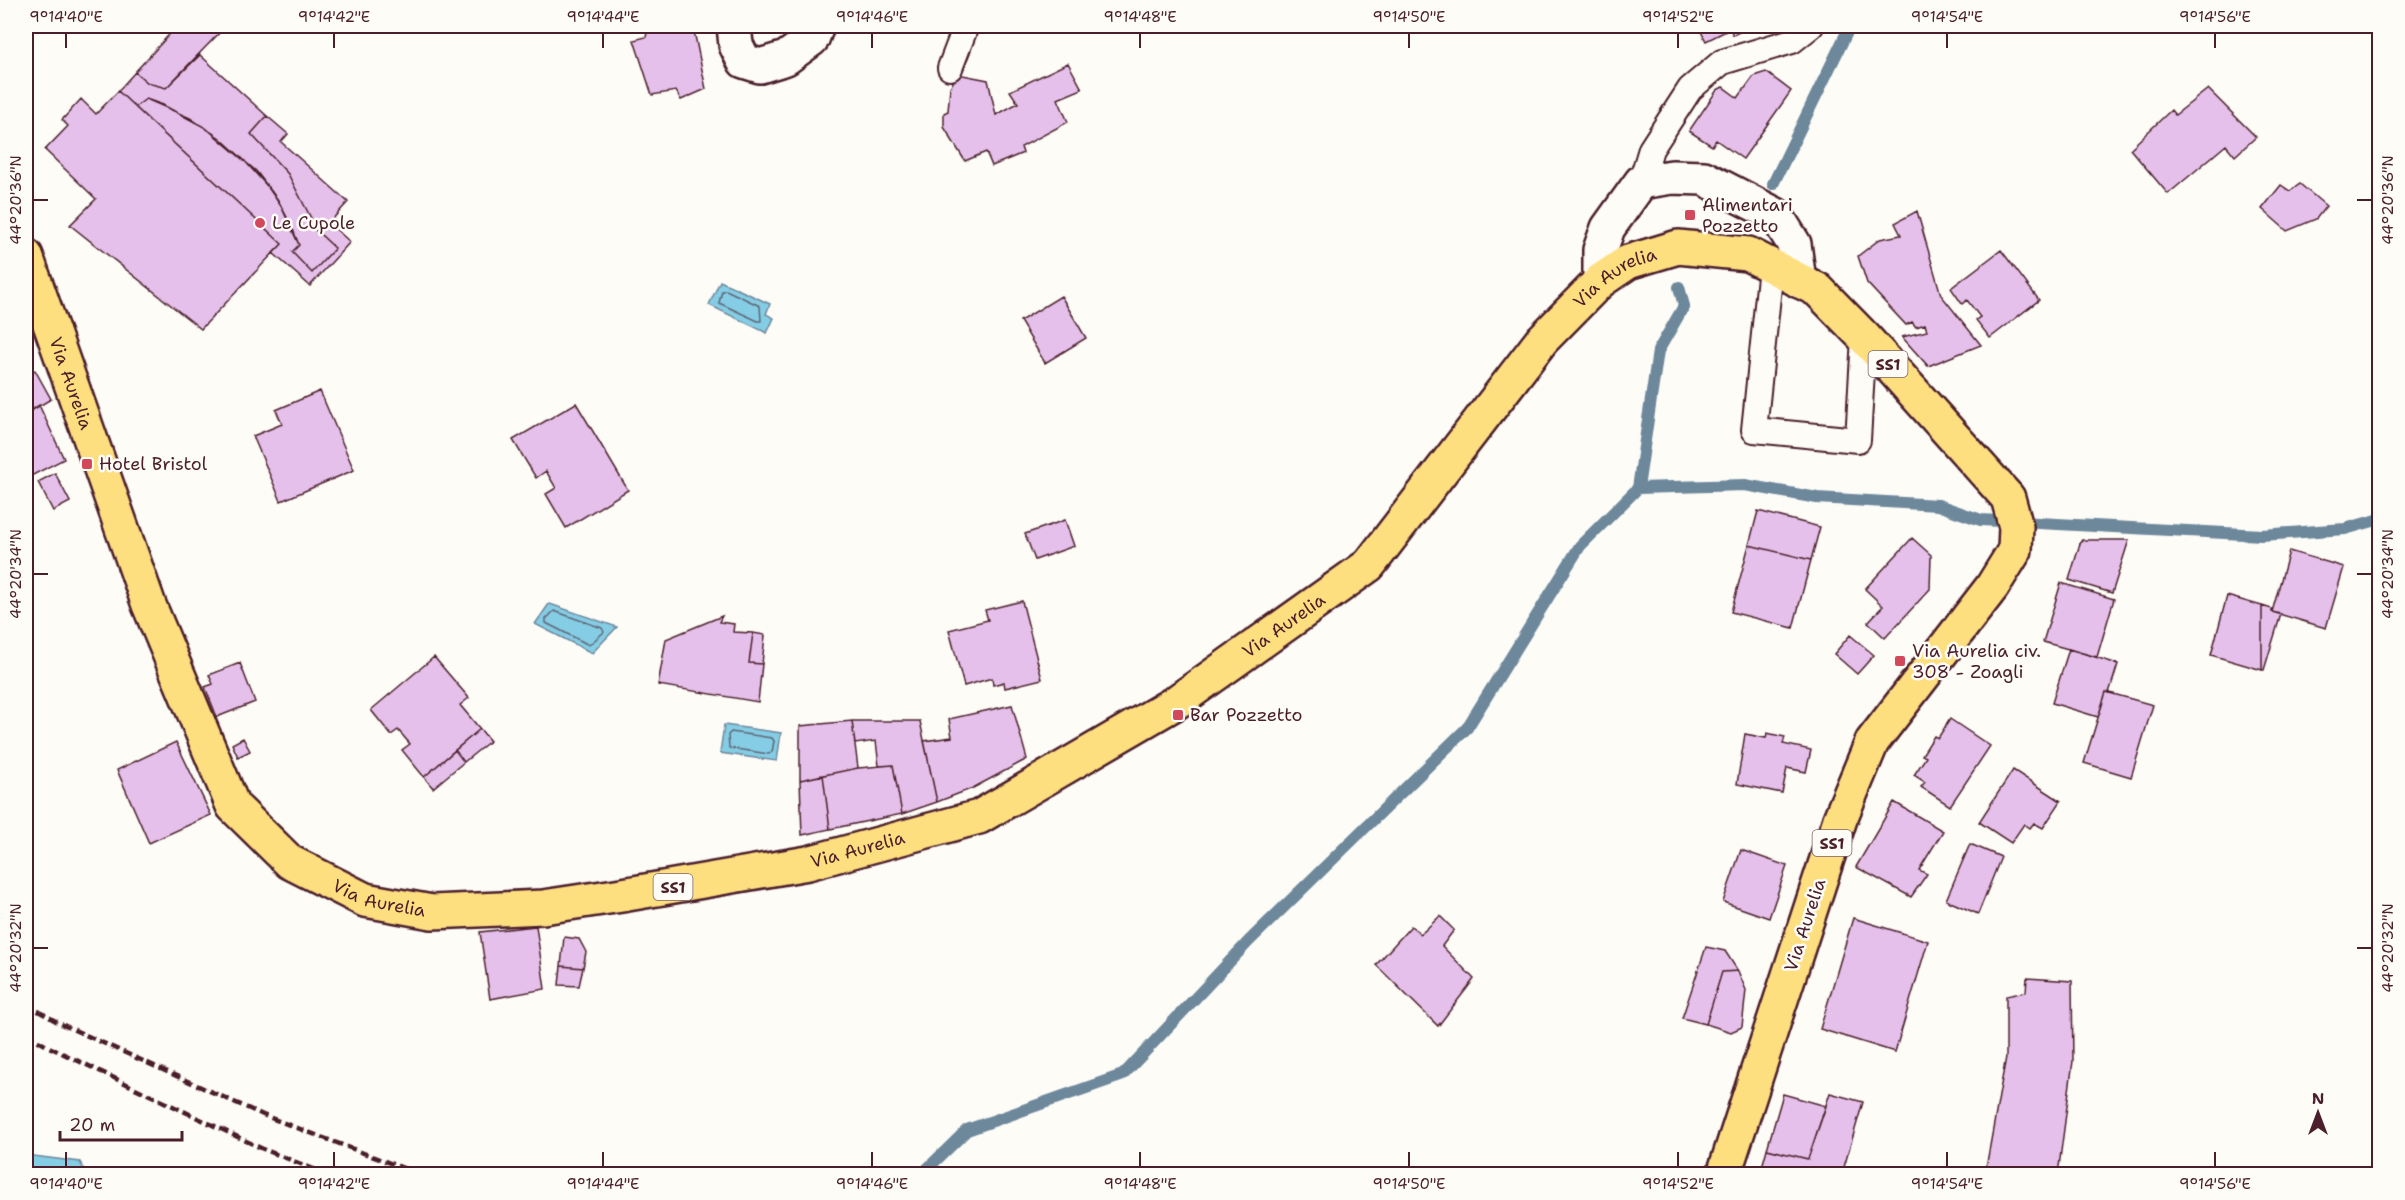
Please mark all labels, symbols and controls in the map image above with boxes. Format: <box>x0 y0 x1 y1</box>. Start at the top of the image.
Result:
text: 9°14'40"E <box>29 7 103 27</box>
text: 9°14'42"E <box>298 7 370 27</box>
text: 9°14'44"E <box>566 7 640 27</box>
text: 9°14'46"E <box>836 7 908 27</box>
text: 9°14'48"E <box>1103 7 1177 27</box>
text: 9°14'50"E <box>1373 7 1446 27</box>
text: 9°14'52"E <box>1642 7 1714 27</box>
text: 9°14'54"E <box>1911 7 1983 27</box>
text: 9°14'56"E <box>2179 7 2251 27</box>
text: 44°20'36"N <box>6 155 26 245</box>
text: 44°20'36"N <box>2378 155 2398 245</box>
place label: Alimentari Pozzetto <box>1702 193 1793 238</box>
marker: Alimentari Pozzetto <box>1683 208 1697 222</box>
place label: Le Cupole <box>272 211 355 235</box>
marker: Le Cupole <box>253 216 267 230</box>
street label: Via Aurelia <box>1568 242 1659 313</box>
street label: Via Aurelia <box>44 334 98 433</box>
road number: SS1 <box>1868 351 1908 377</box>
place label: Hotel Bristol <box>99 452 208 476</box>
marker: Hotel Bristol <box>80 457 94 471</box>
text: 44°20'34"N <box>6 529 26 619</box>
text: 44°20'34"N <box>2378 529 2398 619</box>
street label: Via Aurelia <box>1238 588 1330 663</box>
place label: Via Aurelia civ. 308 - Zoagli <box>1912 639 2041 684</box>
marker: Via Aurelia civ. 308 - Zoagli <box>1893 654 1907 668</box>
place label: Bar Pozzetto <box>1190 703 1303 727</box>
marker: Bar Pozzetto <box>1171 708 1185 722</box>
street label: Via Aurelia <box>808 826 907 874</box>
road number: SS1 <box>1812 830 1852 856</box>
street label: Via Aurelia <box>328 873 428 923</box>
road number: SS1 <box>654 874 692 900</box>
street label: Via Aurelia <box>1779 875 1831 975</box>
text: 44°20'32"N <box>6 903 26 993</box>
text: 44°20'32"N <box>2378 903 2398 993</box>
north arrow <box>2288 1083 2348 1143</box>
text: N <box>2312 1088 2324 1109</box>
scale bar <box>60 1104 182 1142</box>
text: 20 m <box>69 1113 115 1137</box>
text: 9°14'40"E <box>29 1174 103 1194</box>
text: 9°14'42"E <box>298 1174 370 1194</box>
text: 9°14'44"E <box>566 1174 640 1194</box>
text: 9°14'46"E <box>836 1174 908 1194</box>
text: 9°14'48"E <box>1103 1174 1177 1194</box>
text: 9°14'50"E <box>1373 1174 1446 1194</box>
text: 9°14'52"E <box>1642 1174 1714 1194</box>
text: 9°14'54"E <box>1911 1174 1983 1194</box>
text: 9°14'56"E <box>2179 1174 2251 1194</box>

